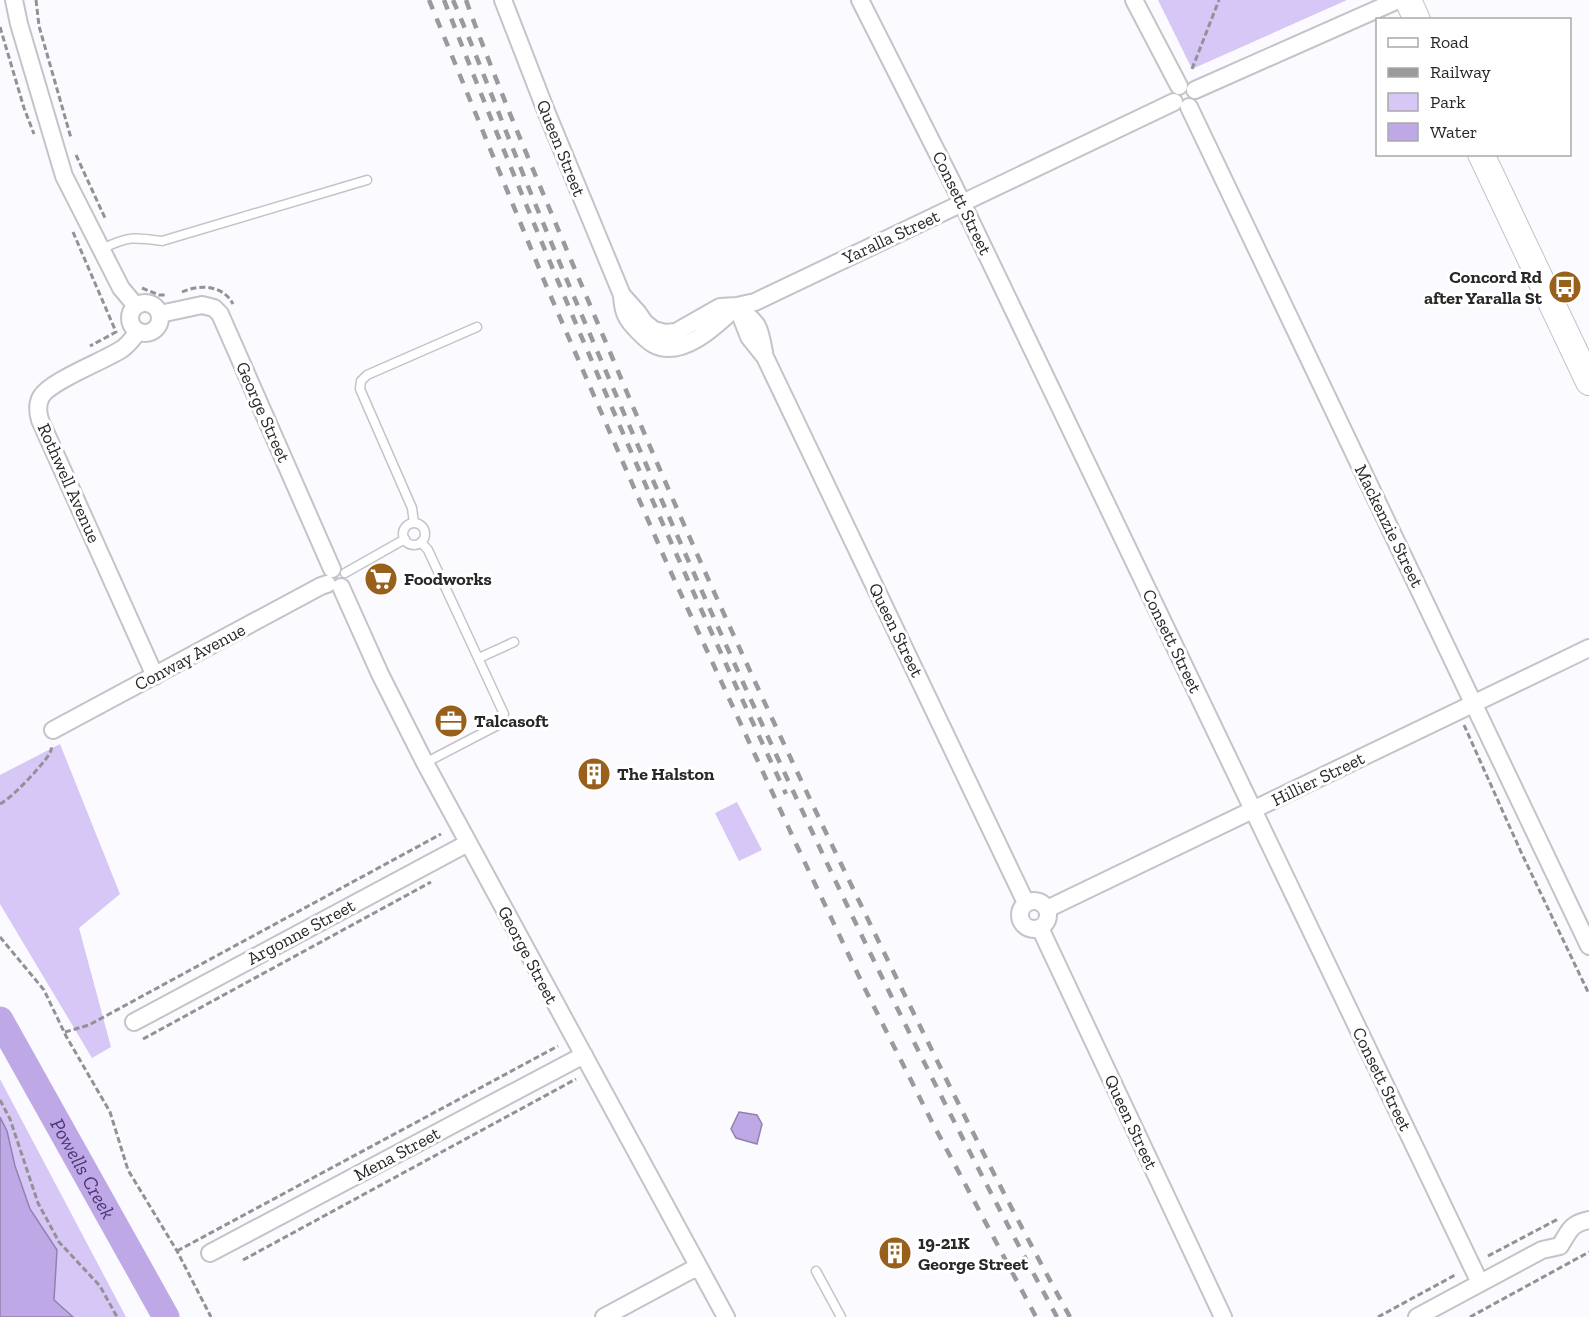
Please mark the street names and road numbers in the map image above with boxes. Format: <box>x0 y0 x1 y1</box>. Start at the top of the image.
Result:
street label: Queen Street <box>532 97 590 200</box>
street label: Consett Street <box>927 148 997 259</box>
street label: Yaralla Street <box>838 205 943 269</box>
street label: George Street <box>231 358 295 466</box>
street label: Rothwell Avenue <box>33 420 105 546</box>
street label: Mackenzie Street <box>1350 461 1428 591</box>
street label: Queen Street <box>864 579 928 681</box>
street label: Consett Street <box>1137 586 1207 697</box>
street label: Conway Avenue <box>131 619 249 695</box>
street label: Hillier Street <box>1268 747 1368 811</box>
street label: Argonne Street <box>243 894 359 970</box>
street label: George Street <box>493 902 563 1008</box>
street label: Consett Street <box>1347 1024 1417 1135</box>
street label: Queen Street <box>1099 1071 1163 1173</box>
street label: Mena Street <box>350 1122 444 1186</box>

